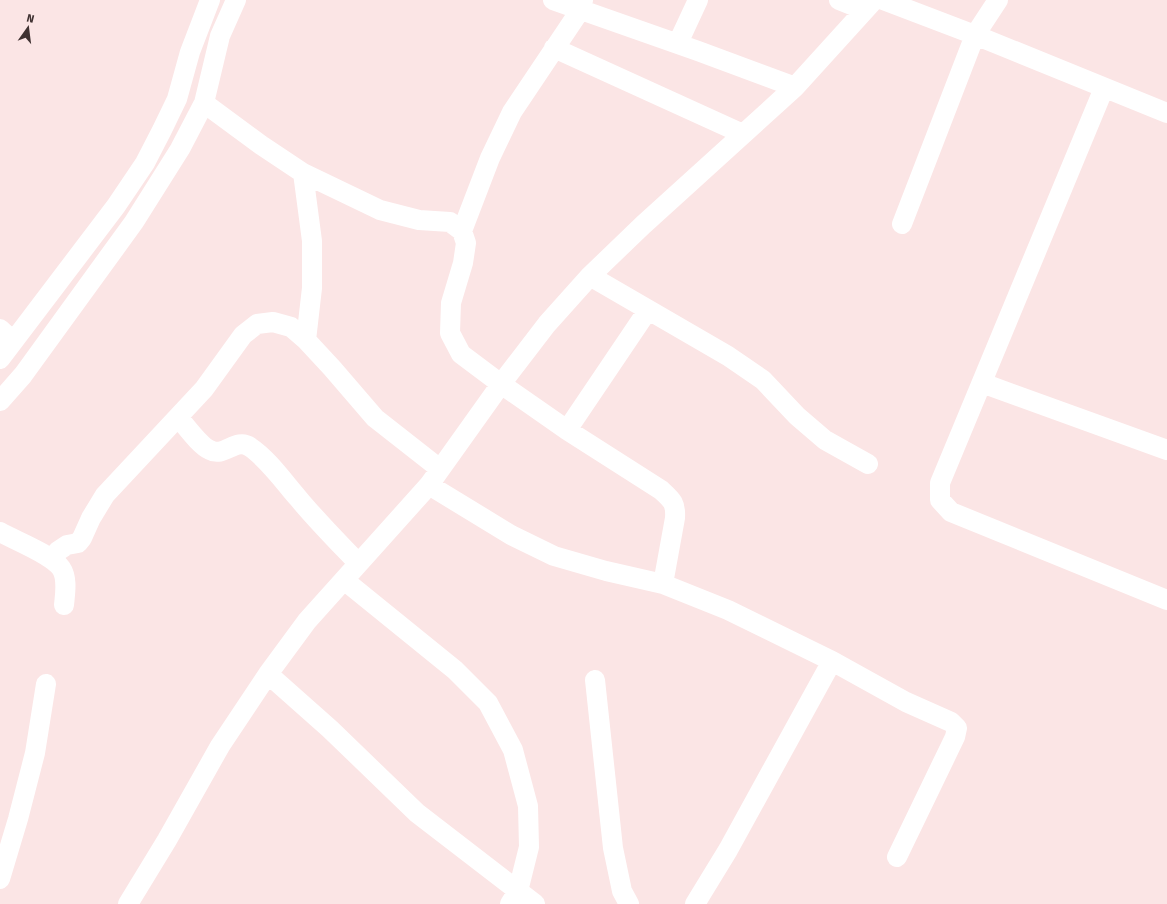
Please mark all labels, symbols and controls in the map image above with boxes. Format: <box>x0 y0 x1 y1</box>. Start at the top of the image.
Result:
north arrow <box>8 8 48 48</box>
text: N <box>25 12 35 26</box>

